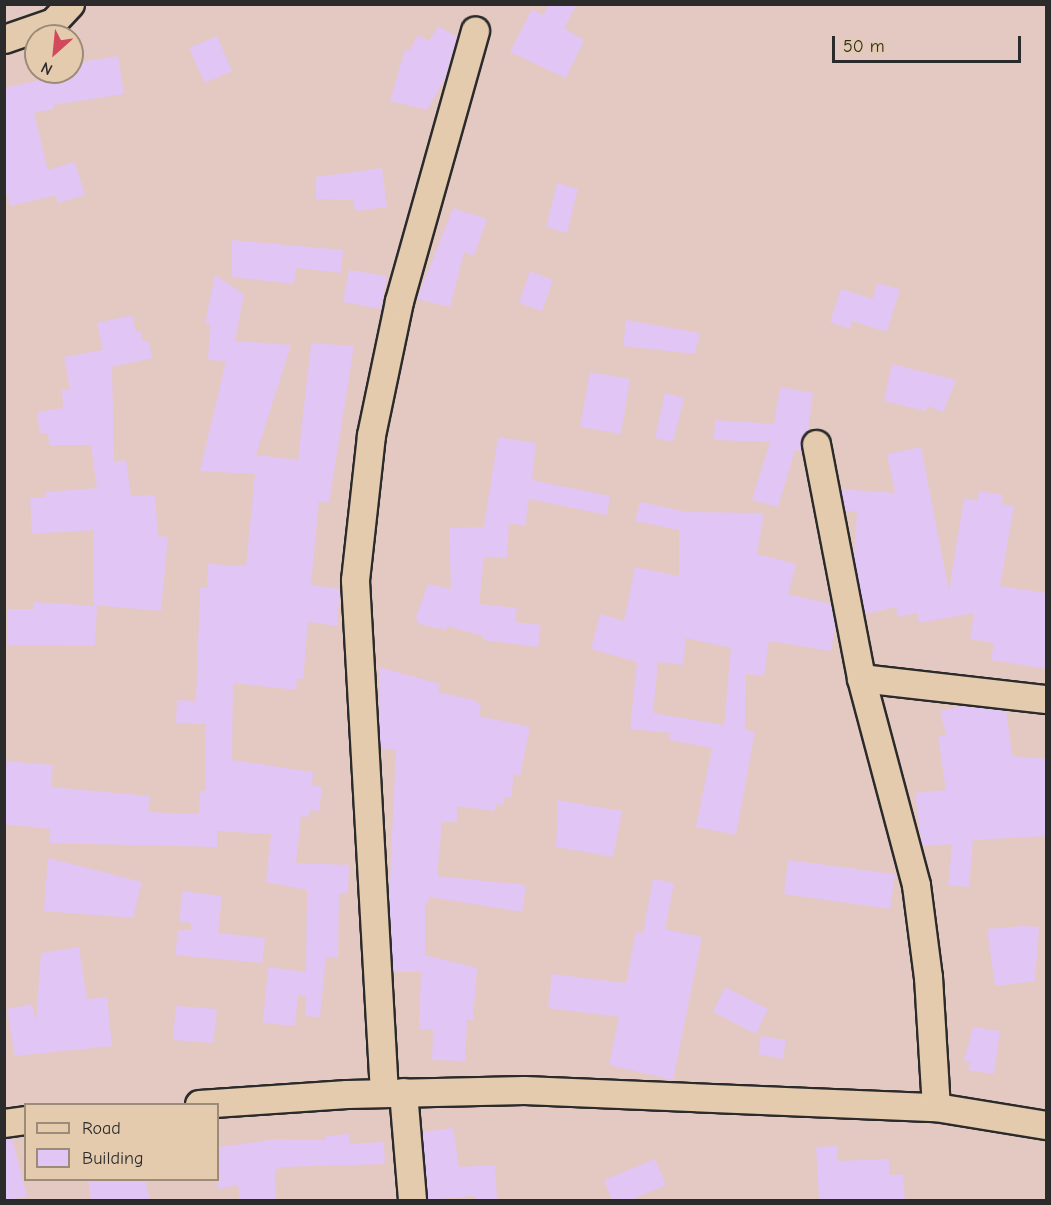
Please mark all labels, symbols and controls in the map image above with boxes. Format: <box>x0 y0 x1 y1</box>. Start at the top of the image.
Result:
north arrow <box>24 24 84 84</box>
scale bar <box>835 24 1024 62</box>
text: 50 m <box>843 36 885 57</box>
text: N <box>38 58 55 79</box>
legend <box>24 1103 219 1181</box>
text: Road <box>82 1118 121 1139</box>
text: Building <box>82 1148 144 1169</box>

